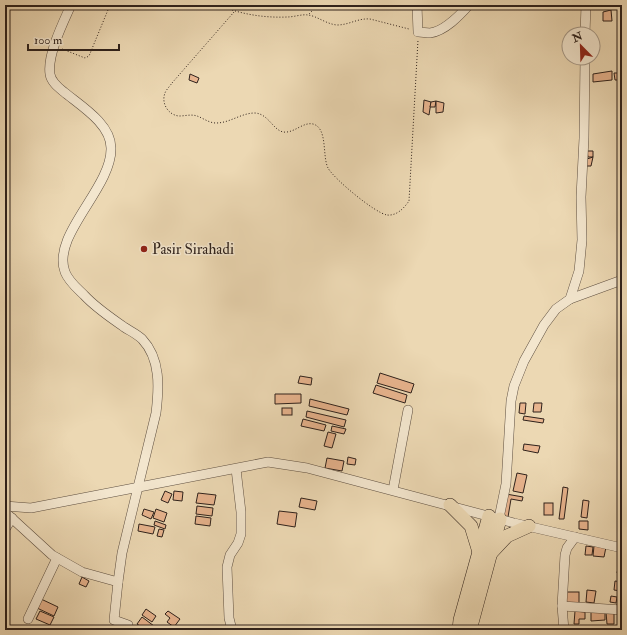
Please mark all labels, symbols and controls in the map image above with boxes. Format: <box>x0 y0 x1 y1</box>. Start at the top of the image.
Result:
scale bar <box>28 26 119 52</box>
north arrow <box>561 26 601 66</box>
text: N <box>569 29 585 46</box>
text: 100 m <box>34 33 63 48</box>
place label: Pasir Sirahadi <box>152 240 234 259</box>
marker: Pasir Sirahadi <box>139 244 149 254</box>

